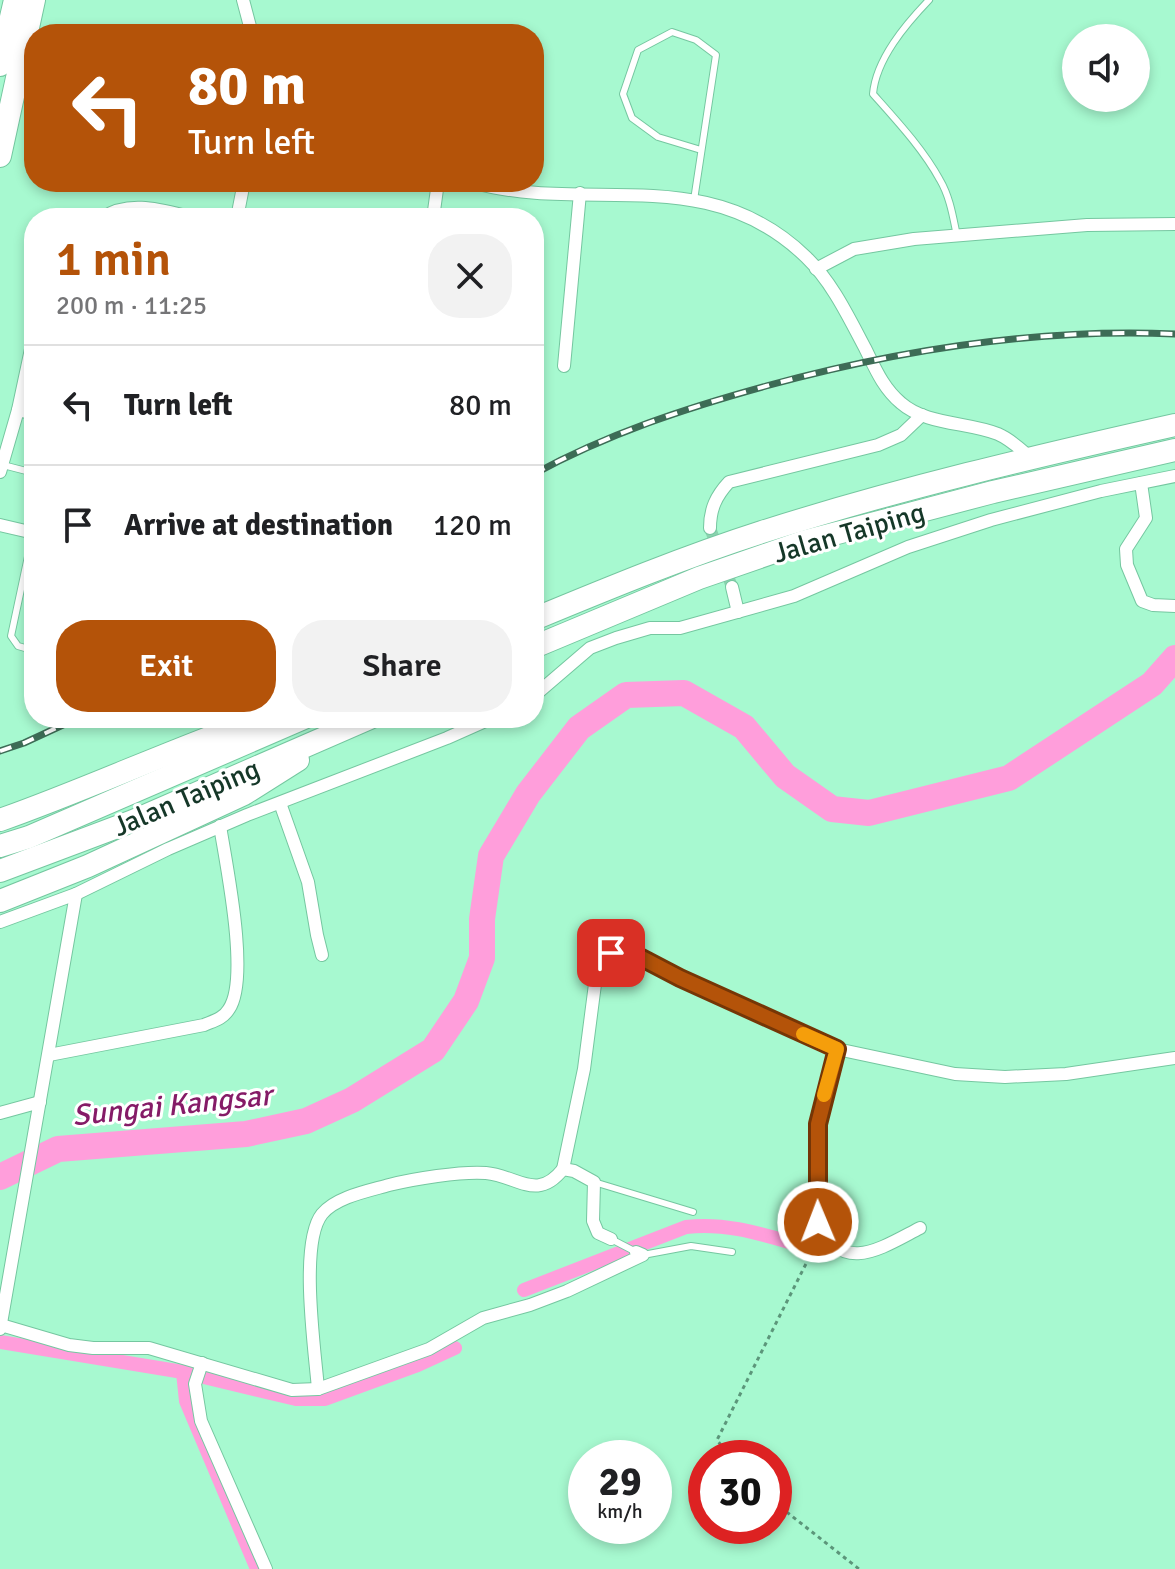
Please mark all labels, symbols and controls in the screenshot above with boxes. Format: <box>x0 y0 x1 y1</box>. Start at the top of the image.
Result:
map controls <box>1062 24 1150 112</box>
button: sound <box>1062 24 1150 112</box>
text: 80 m <box>188 51 306 120</box>
icon: left <box>56 56 160 160</box>
text: Turn left <box>188 120 315 165</box>
text: 1 min <box>56 230 171 289</box>
button: close <box>428 234 512 318</box>
text: 200 m · 11:25 <box>56 290 207 322</box>
icon: left <box>56 383 100 427</box>
text: Turn left <box>124 387 233 424</box>
text: 80 m <box>449 387 512 424</box>
street label: Jalan Taiping <box>770 495 929 571</box>
icon: arrive <box>56 503 100 547</box>
text: Arrive at destination <box>124 507 393 544</box>
text: 120 m <box>433 507 512 544</box>
button: Exit <box>56 620 276 712</box>
button: Share <box>292 620 512 712</box>
street label: Jalan Taiping <box>108 752 265 844</box>
pin <box>577 919 645 987</box>
icon: arrive <box>589 931 633 975</box>
water label: Sungai Kangsar <box>71 1076 277 1134</box>
position arrow <box>776 1180 860 1264</box>
speed limit sign: 30 <box>688 1440 792 1544</box>
text: 29 <box>598 1457 642 1507</box>
text: km/h <box>597 1499 643 1524</box>

